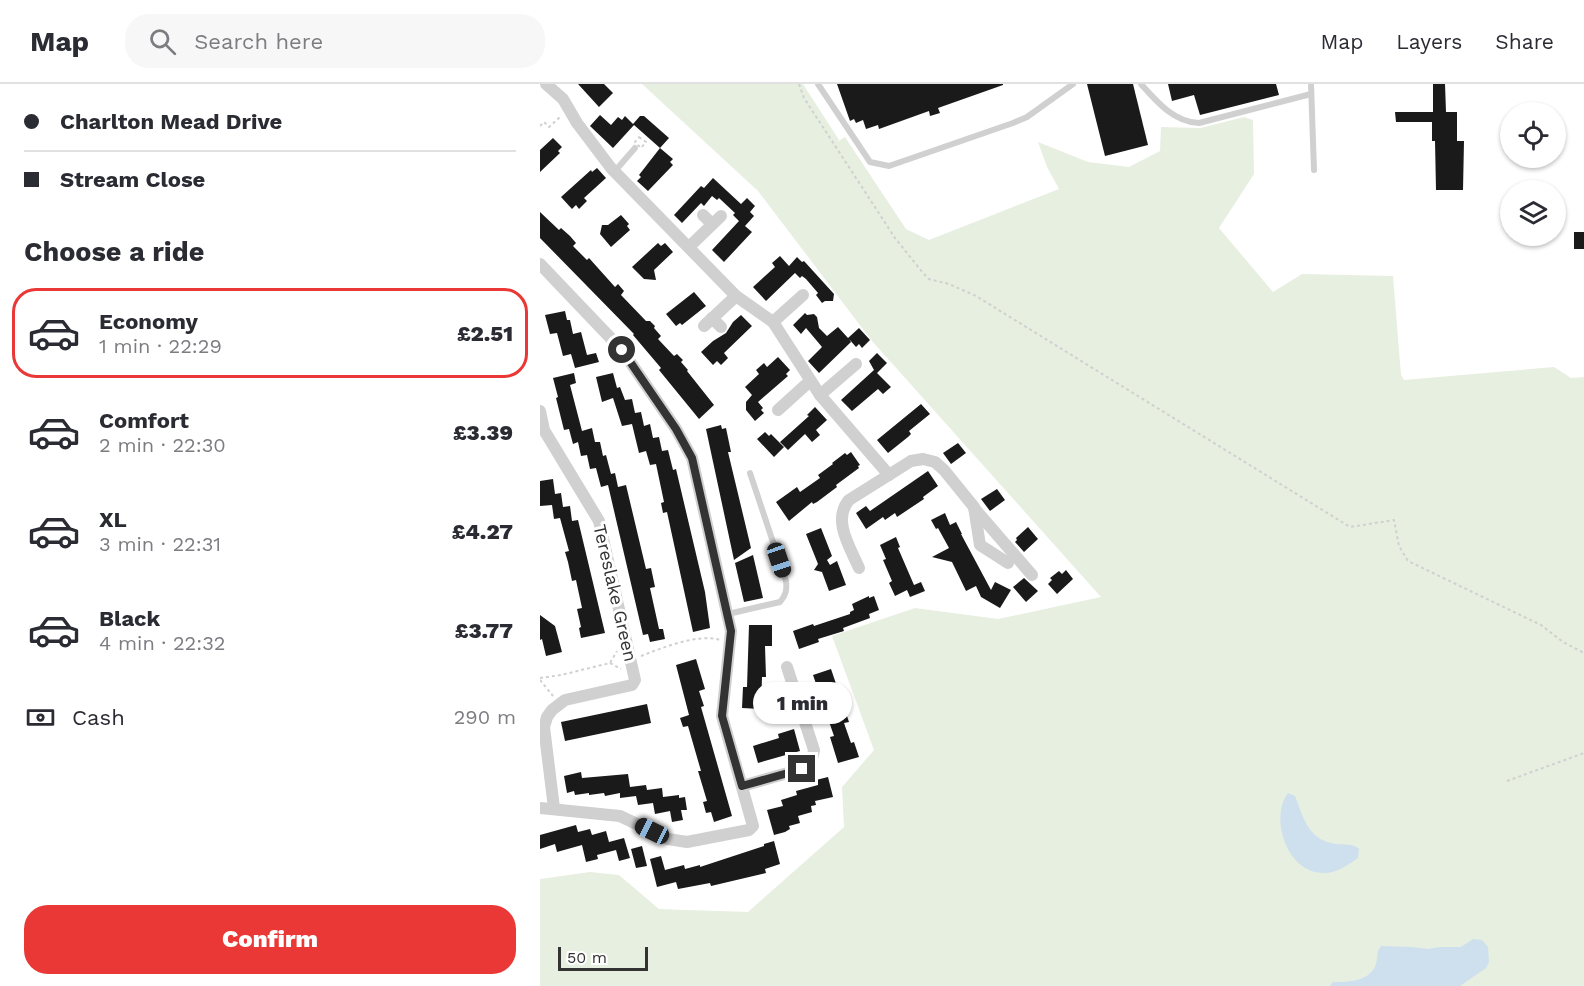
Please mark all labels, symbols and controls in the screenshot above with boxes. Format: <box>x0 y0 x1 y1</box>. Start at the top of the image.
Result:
search box <box>125 14 545 68</box>
text: Map <box>30 25 89 58</box>
icon: search <box>146 25 179 58</box>
text: Search here <box>194 29 323 54</box>
text: Map <box>1320 29 1363 54</box>
text: Layers <box>1396 29 1462 54</box>
text: Share <box>1495 29 1554 54</box>
map controls <box>1500 102 1566 246</box>
button: locate <box>1500 102 1566 168</box>
text: Charlton Mead Drive <box>60 109 282 134</box>
text: Stream Close <box>60 167 205 192</box>
button: layers <box>1500 180 1566 246</box>
text: Choose a ride <box>24 236 204 268</box>
icon: car <box>27 306 81 360</box>
text: Economy <box>99 309 198 334</box>
text: £2.51 <box>457 321 513 346</box>
text: 1 min · 22:29 <box>99 334 222 358</box>
route start <box>608 336 635 363</box>
icon: car <box>27 405 81 459</box>
text: Comfort <box>99 408 189 433</box>
text: £3.39 <box>453 420 513 445</box>
text: 2 min · 22:30 <box>99 433 226 457</box>
icon: car <box>27 504 81 558</box>
text: XL <box>99 507 127 532</box>
text: £4.27 <box>452 519 513 544</box>
street label: Tereslake Green <box>589 522 641 664</box>
text: 3 min · 22:31 <box>99 532 221 556</box>
car <box>765 540 793 580</box>
icon: car <box>27 603 81 657</box>
text: Black <box>99 606 160 631</box>
text: £3.77 <box>455 618 513 643</box>
text: 4 min · 22:32 <box>99 631 226 655</box>
callout: 1 min <box>752 682 852 724</box>
text: 1 min <box>777 691 828 715</box>
icon: cash <box>24 701 57 734</box>
text: Cash <box>72 705 125 730</box>
text: 290 m <box>454 705 516 729</box>
route end <box>788 755 815 782</box>
car <box>632 815 672 847</box>
button: Confirm <box>24 905 516 974</box>
scale bar <box>558 944 648 972</box>
text: 50 m <box>567 948 607 967</box>

